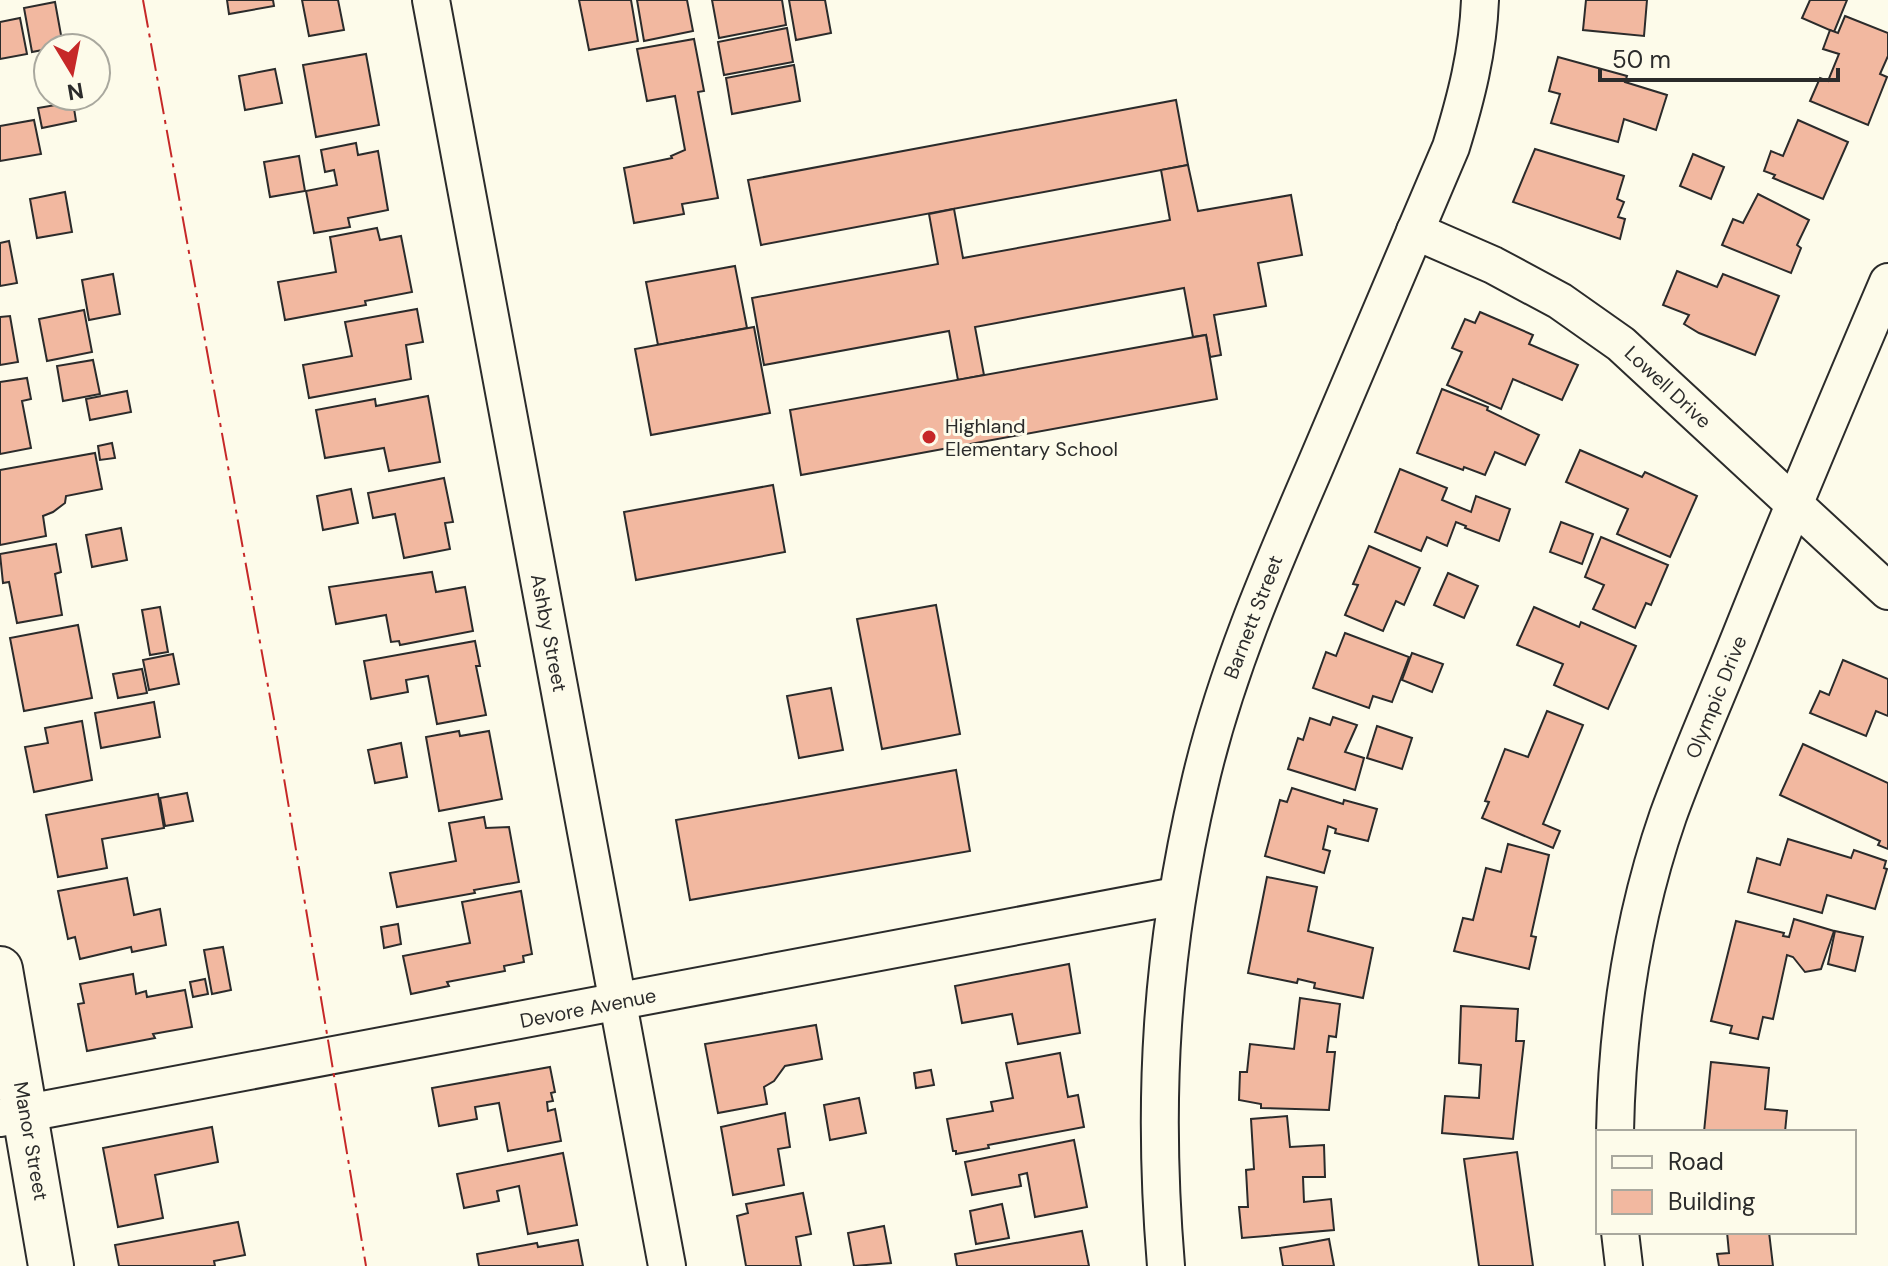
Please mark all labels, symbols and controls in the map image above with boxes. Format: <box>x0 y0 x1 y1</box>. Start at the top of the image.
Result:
north arrow <box>32 32 112 112</box>
scale bar <box>1600 32 1838 82</box>
text: 50 m <box>1612 44 1671 75</box>
text: N <box>65 76 86 107</box>
street label: Lowell Drive <box>1619 340 1717 434</box>
place label: Highland Elementary School <box>945 413 1118 462</box>
marker: Highland Elementary School <box>920 428 938 446</box>
street label: Barnett Street <box>1217 551 1289 683</box>
street label: Ashby Street <box>525 572 573 694</box>
street label: Olympic Drive <box>1680 632 1752 762</box>
street label: Devore Avenue <box>518 982 658 1034</box>
street label: Manor Street <box>8 1079 54 1203</box>
legend <box>1596 1130 1856 1234</box>
text: Road <box>1668 1146 1724 1177</box>
text: Building <box>1668 1186 1755 1217</box>

